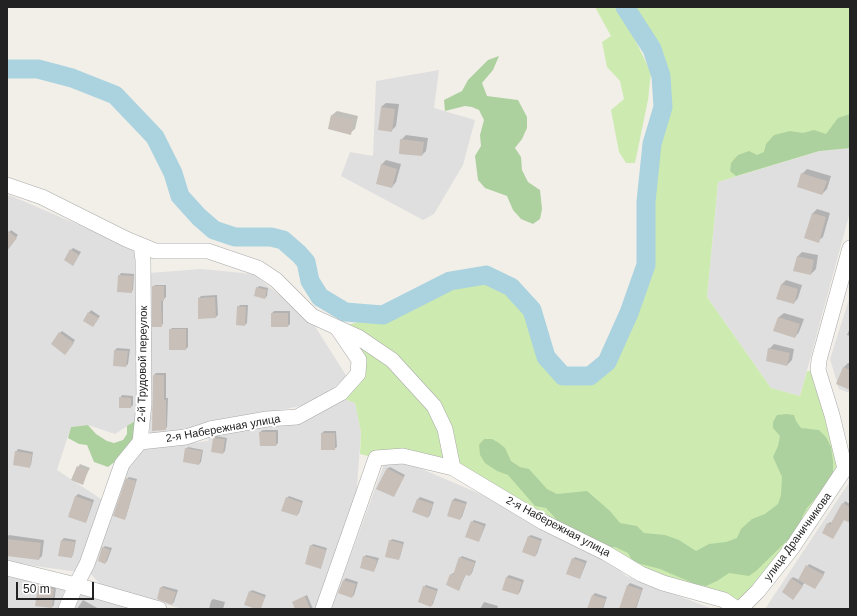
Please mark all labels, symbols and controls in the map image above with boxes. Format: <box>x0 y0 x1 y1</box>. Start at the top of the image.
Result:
street label: 2-й Трудовой переулок <box>135 306 151 422</box>
street label: 2-я Набережная улица <box>165 412 281 446</box>
street label: улица Драничникова <box>761 490 835 584</box>
street label: 2-я Набережная улица <box>504 494 612 560</box>
scale bar <box>18 574 96 600</box>
text: 50 m <box>23 582 50 596</box>

